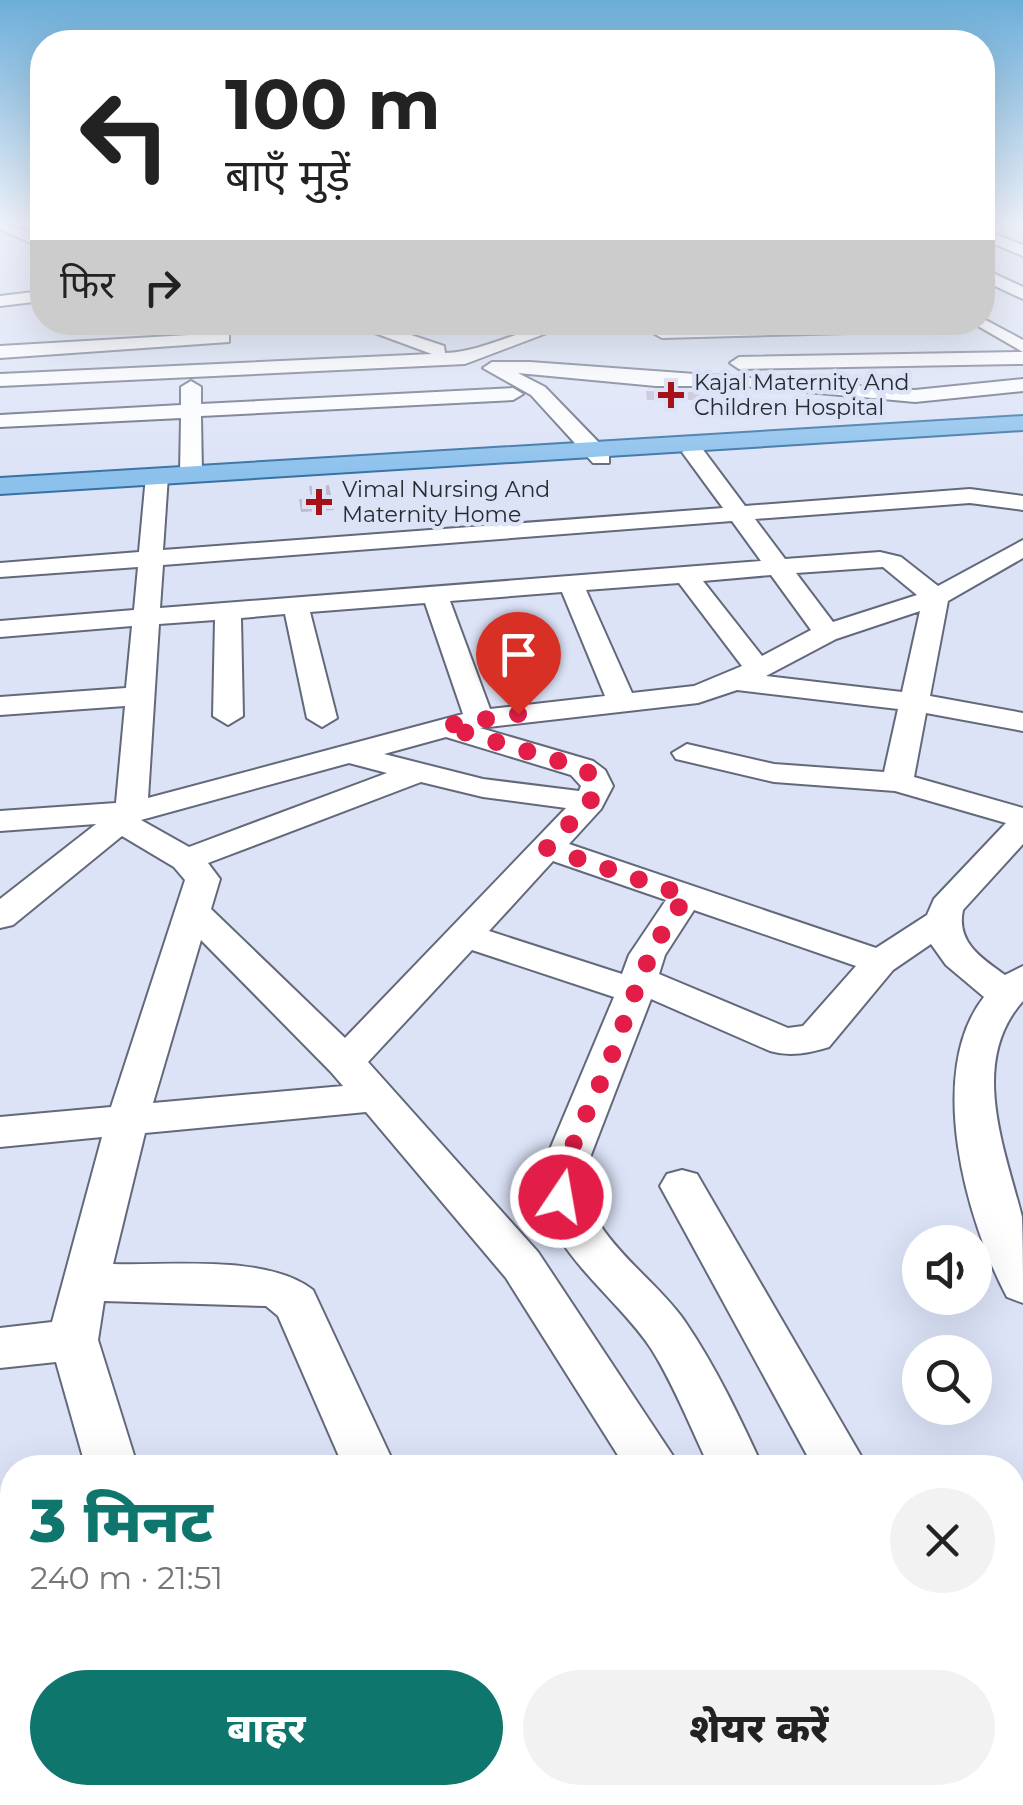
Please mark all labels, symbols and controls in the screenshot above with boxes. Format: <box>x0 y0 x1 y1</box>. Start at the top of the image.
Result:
text: 100 m <box>225 61 441 147</box>
icon: left <box>60 70 190 200</box>
text: बाएँ मुड़ें <box>225 147 350 202</box>
icon: right <box>135 260 190 315</box>
text: फिर <box>60 261 115 308</box>
place label: Kajal Maternity And Children Hospital <box>694 369 909 421</box>
marker: Kajal Maternity And Children Hospital <box>658 382 684 408</box>
place label: Vimal Nursing And Maternity Home <box>342 476 550 528</box>
marker: Vimal Nursing And Maternity Home <box>306 489 332 515</box>
pin <box>476 612 561 715</box>
icon: arrive <box>491 627 546 682</box>
position arrow <box>509 1145 613 1249</box>
map controls <box>902 1225 992 1425</box>
button: sound <box>902 1225 992 1315</box>
button: search <box>902 1335 992 1425</box>
text: 3 मिनट <box>30 1484 213 1557</box>
button: close <box>890 1488 995 1593</box>
text: 240 m · 21:51 <box>30 1558 223 1597</box>
button: बाहर <box>30 1670 503 1785</box>
button: शेयर करें <box>523 1670 995 1785</box>

